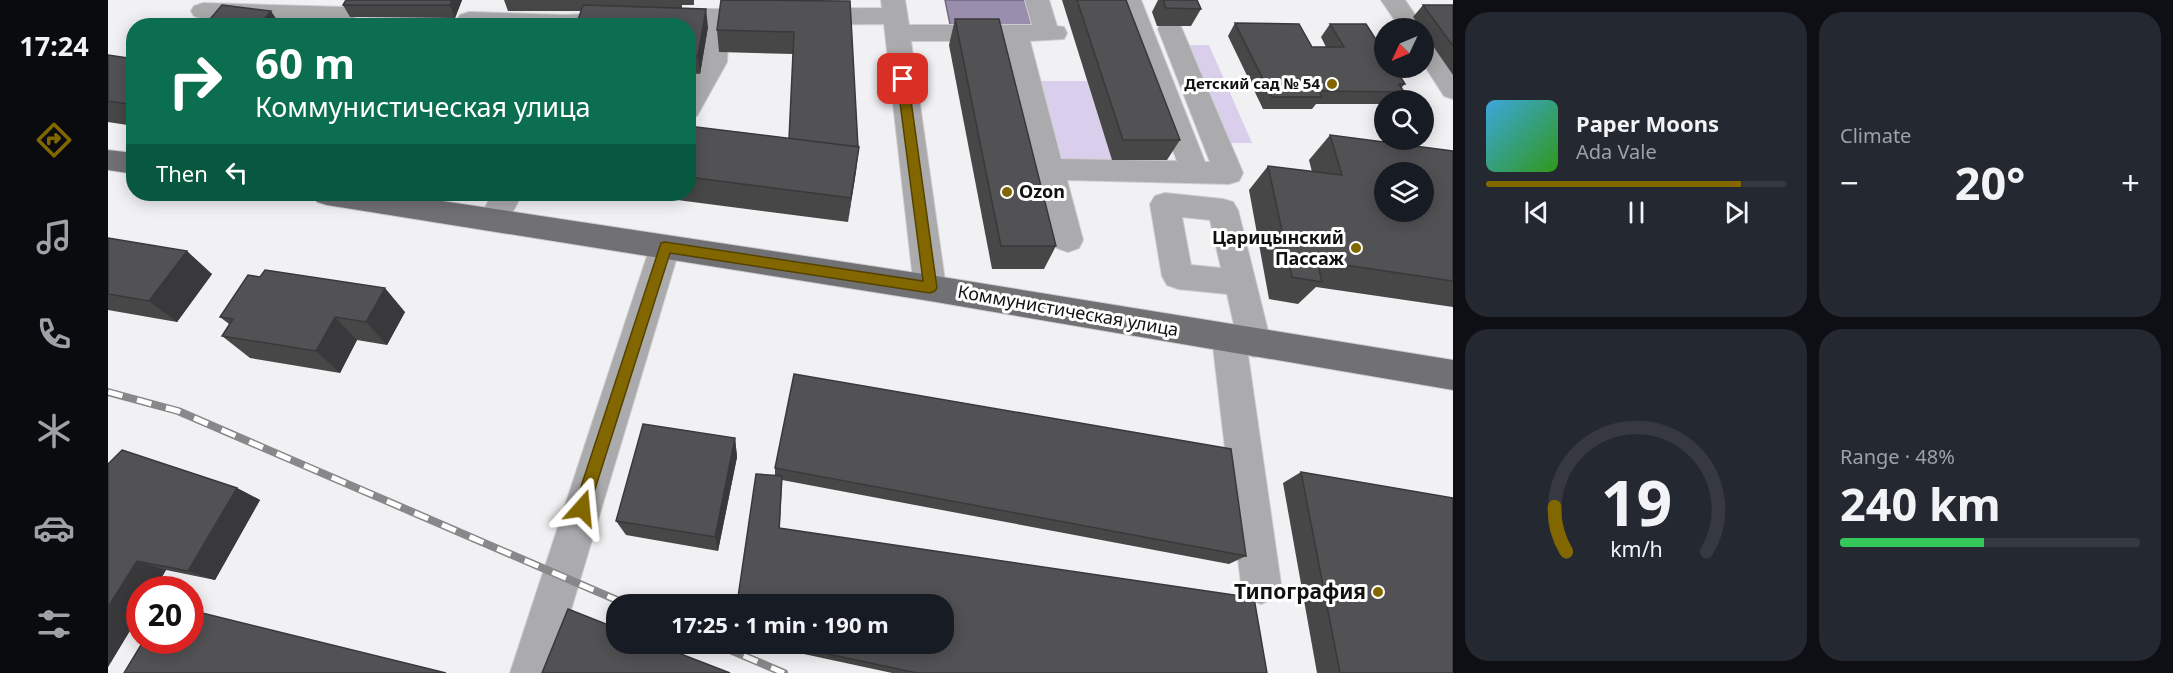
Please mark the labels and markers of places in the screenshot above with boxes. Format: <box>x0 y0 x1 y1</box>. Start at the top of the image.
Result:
pin <box>877 53 928 104</box>
place label: Детский сад № 54 <box>1184 73 1320 93</box>
marker: Детский сад № 54 <box>1325 77 1339 91</box>
place label: Ozon <box>1019 179 1065 203</box>
marker: Ozon <box>1000 185 1014 199</box>
place label: Царицынский Пассаж <box>1212 225 1344 270</box>
marker: Царицынский Пассаж <box>1349 241 1363 255</box>
place label: Типография <box>1234 577 1366 605</box>
marker: Типография <box>1371 585 1385 599</box>

